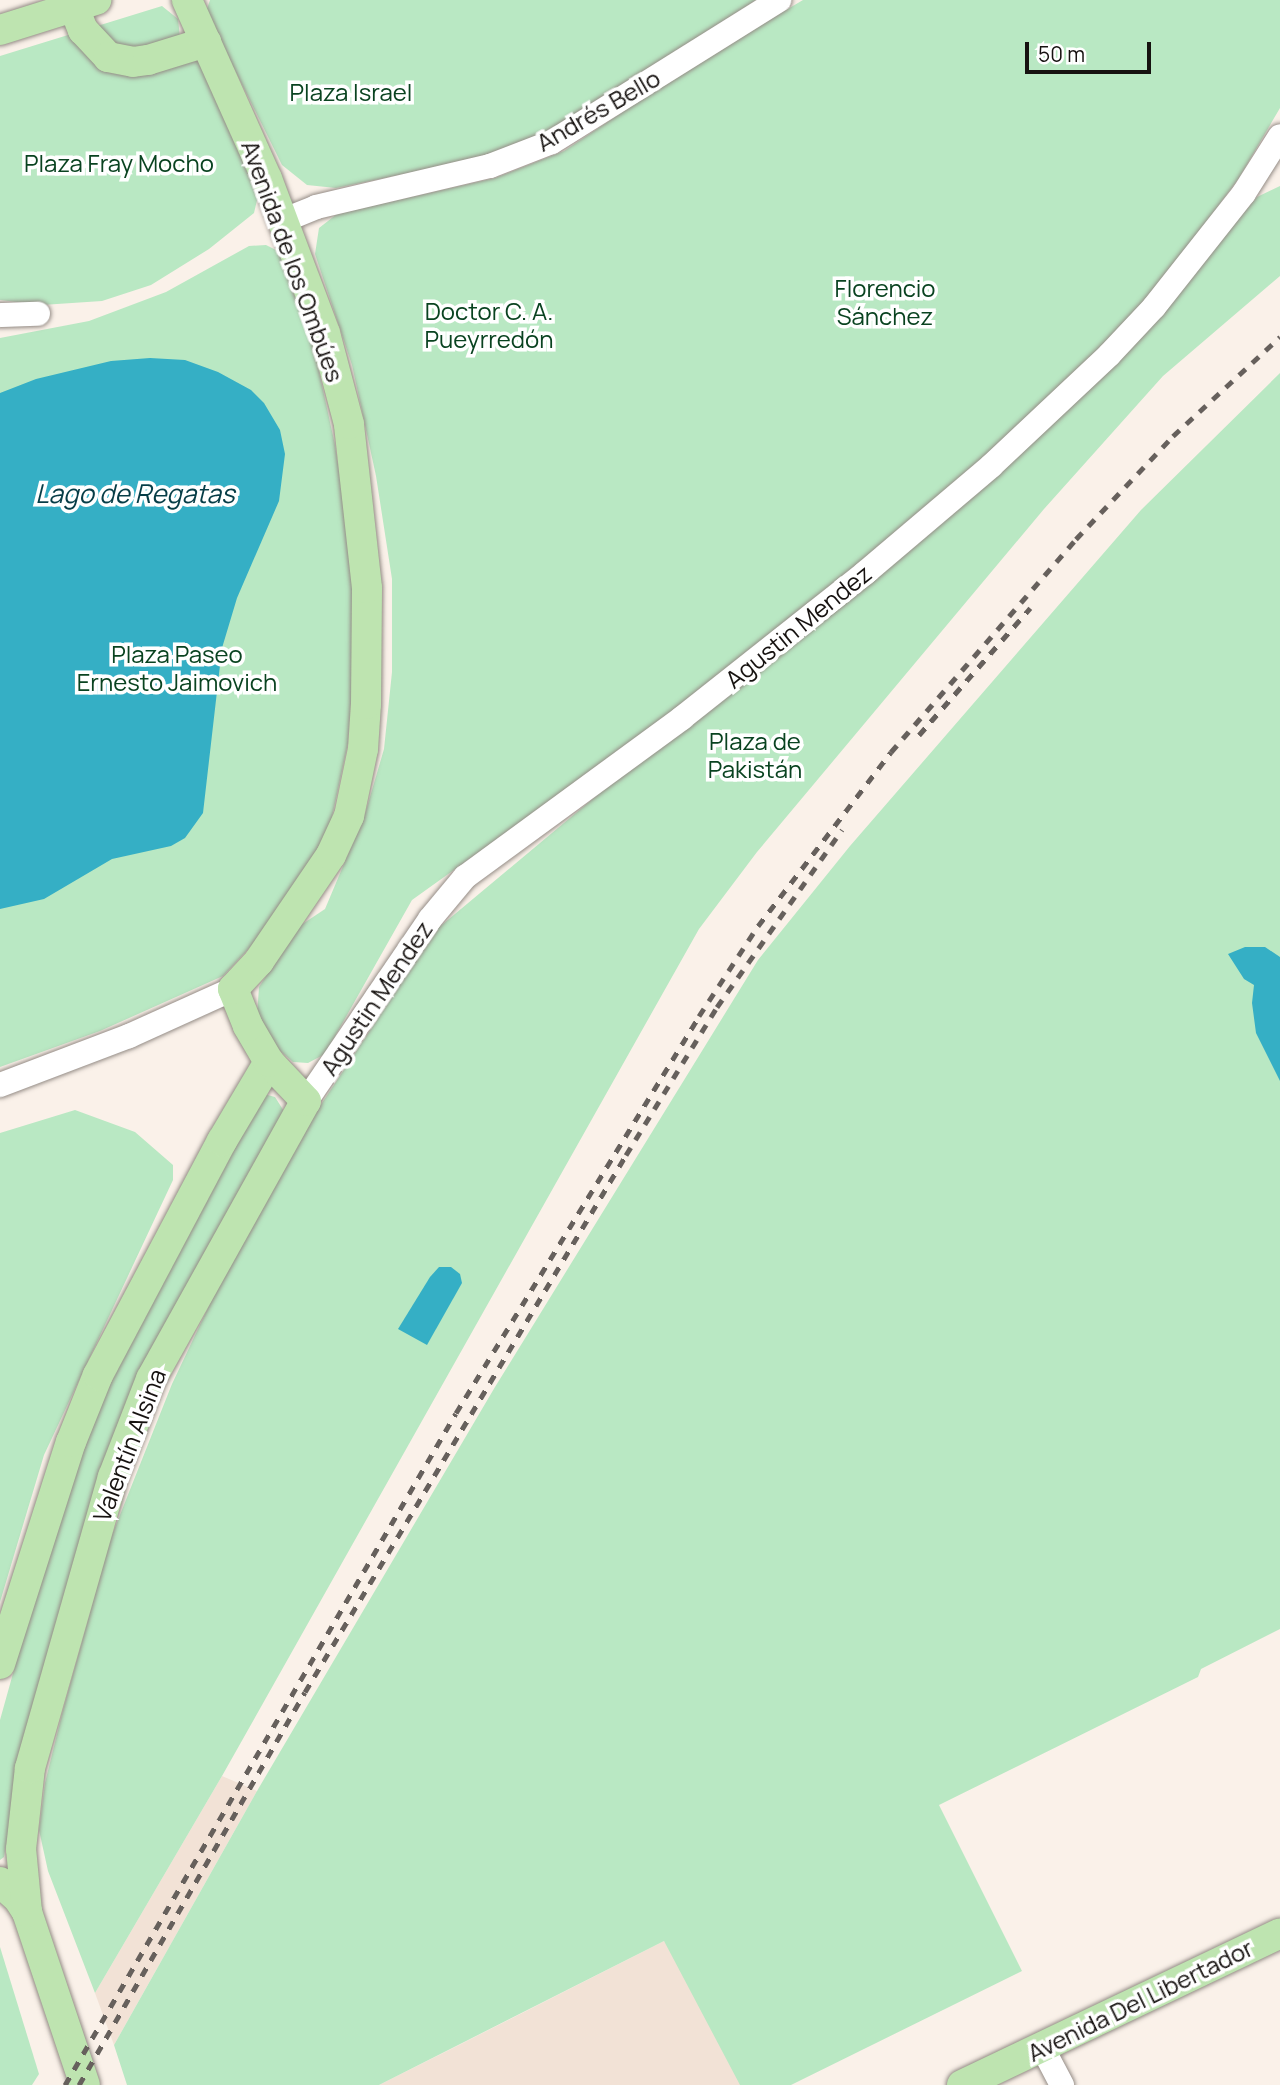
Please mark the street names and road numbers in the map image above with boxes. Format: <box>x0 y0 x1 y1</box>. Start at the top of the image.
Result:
street label: Andrés Bello <box>531 63 665 157</box>
street label: Avenida de los Ombúes <box>236 136 350 386</box>
street label: Agustin Mendez <box>719 558 877 694</box>
street label: Agustin Mendez <box>314 916 438 1080</box>
street label: Valentín Alsina <box>87 1365 171 1525</box>
street label: Avenida Del Libertador <box>1023 1933 1257 2067</box>

